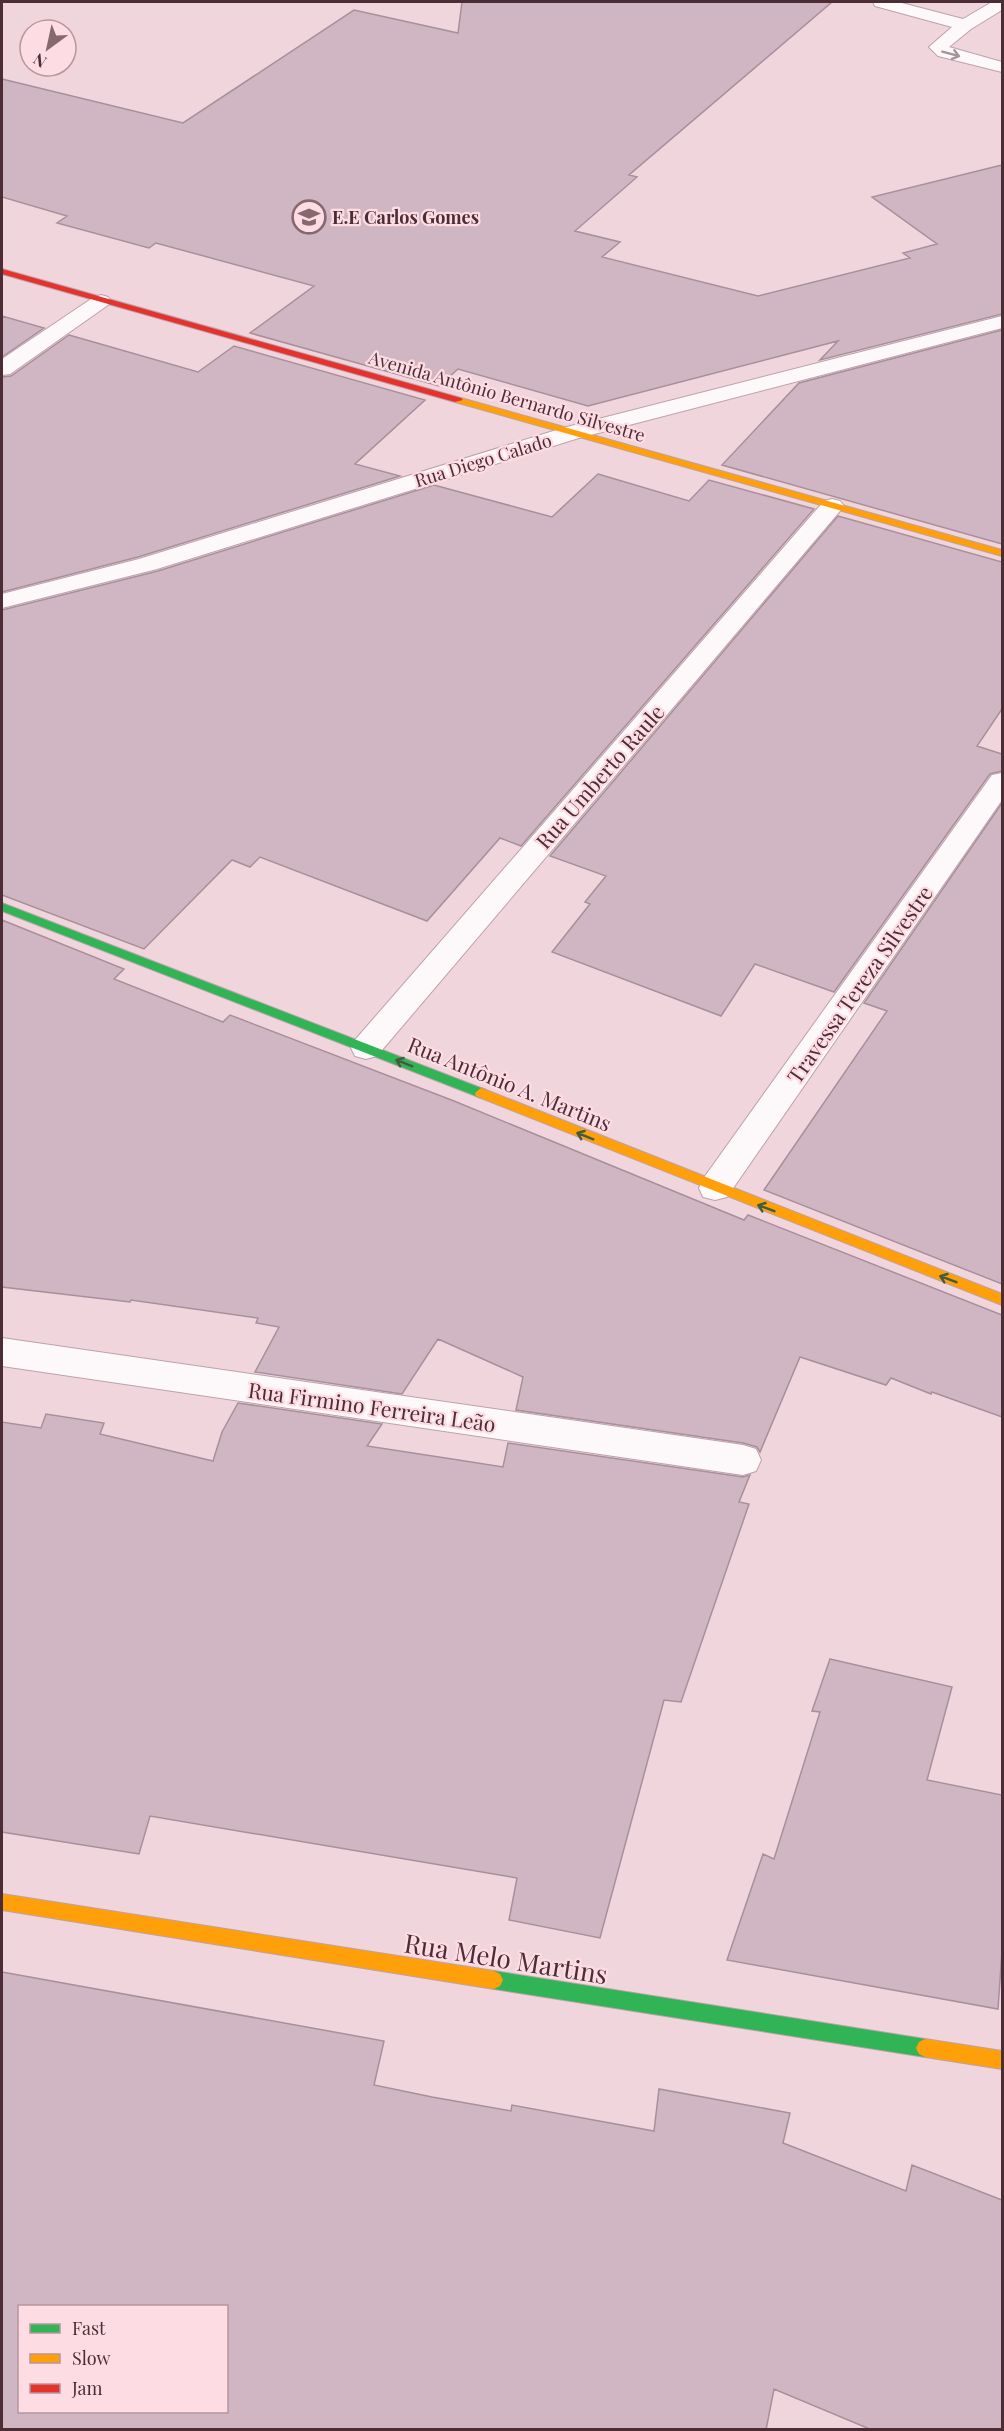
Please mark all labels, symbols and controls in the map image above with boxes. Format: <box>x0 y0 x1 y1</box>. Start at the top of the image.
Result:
north arrow <box>18 18 78 78</box>
text: N <box>29 49 50 73</box>
one-way arrow <box>942 49 961 60</box>
school or university icon: E.E Carlos Gomes <box>291 199 327 235</box>
place label: E.E Carlos Gomes <box>332 205 479 229</box>
street label: Avenida Antônio Bernardo Silvestre <box>365 345 648 447</box>
street label: Rua Diego Calado <box>411 428 555 492</box>
street label: Rua Umberto Raule <box>529 698 669 854</box>
street label: Travessa Tereza Silvestre <box>780 880 938 1088</box>
street label: Rua Antônio A. Martins <box>404 1029 616 1137</box>
one-way arrow <box>396 1057 414 1068</box>
one-way arrow <box>577 1130 595 1141</box>
one-way arrow <box>758 1202 776 1213</box>
one-way arrow <box>939 1273 958 1284</box>
street label: Rua Firmino Ferreira Leão <box>246 1375 498 1437</box>
street label: Rua Melo Martins <box>402 1925 610 1991</box>
legend <box>18 2305 228 2413</box>
text: Fast <box>72 2316 106 2340</box>
text: Slow <box>72 2346 110 2370</box>
text: Jam <box>71 2376 102 2400</box>

